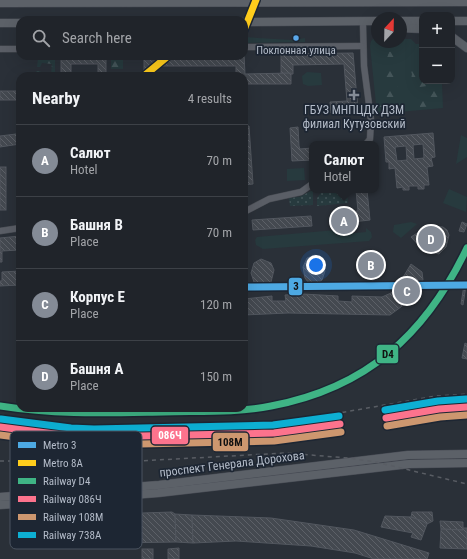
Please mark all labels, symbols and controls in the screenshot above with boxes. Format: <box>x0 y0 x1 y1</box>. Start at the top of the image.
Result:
north arrow <box>371 12 407 48</box>
map controls <box>419 12 455 84</box>
button: + <box>419 12 455 48</box>
search box <box>16 16 248 60</box>
icon: search <box>30 27 52 49</box>
text: Search here <box>62 29 132 47</box>
marker: Поклонная улица <box>291 33 301 43</box>
place label: Поклонная улица <box>256 44 336 57</box>
button: − <box>419 48 455 84</box>
text: Nearby <box>32 88 80 108</box>
marker: ГБУЗ МНПЦДК ДЗМ филиал Кутузовский <box>348 89 360 101</box>
text: 4 results <box>188 91 232 106</box>
place label: ГБУЗ МНПЦДК ДЗМ филиал Кутузовский <box>302 103 406 131</box>
popup <box>309 141 379 193</box>
text: Салют <box>70 144 110 162</box>
text: Салют <box>324 151 364 169</box>
text: A <box>41 153 49 168</box>
text: 70 m <box>206 153 232 168</box>
text: Hotel <box>70 162 98 177</box>
text: Hotel <box>324 169 351 184</box>
pin: A <box>331 206 357 236</box>
text: Башня B <box>70 216 123 234</box>
pin: D <box>418 224 444 254</box>
text: B <box>41 225 49 240</box>
text: 70 m <box>206 225 232 240</box>
text: Place <box>70 234 99 249</box>
pin: B <box>358 250 384 280</box>
your location <box>306 255 326 275</box>
pin: C <box>394 276 420 306</box>
line badge: 3 <box>288 277 303 296</box>
text: 3 <box>293 280 299 293</box>
text: Корпус E <box>70 288 125 306</box>
text: C <box>41 297 49 312</box>
text: 120 m <box>200 297 232 312</box>
text: Place <box>70 306 99 321</box>
line badge: D4 <box>376 344 399 364</box>
text: D4 <box>382 348 394 361</box>
text: Башня А <box>70 360 123 378</box>
text: D <box>41 369 49 384</box>
text: 150 m <box>200 369 232 384</box>
text: Place <box>70 378 99 393</box>
line badge: 086Ч <box>151 426 189 445</box>
text: 086Ч <box>158 429 182 442</box>
legend <box>10 431 142 549</box>
line badge: 108М <box>212 432 249 452</box>
text: 108М <box>217 436 243 449</box>
text: Metro 3 <box>43 439 76 452</box>
street label: проспект Генерала Дорохова <box>159 448 306 480</box>
text: Metro 8А <box>43 457 83 470</box>
text: Railway D4 <box>43 475 91 488</box>
text: Railway 086Ч <box>43 493 102 506</box>
text: Railway 108М <box>43 511 103 524</box>
text: Railway 738А <box>43 529 102 542</box>

